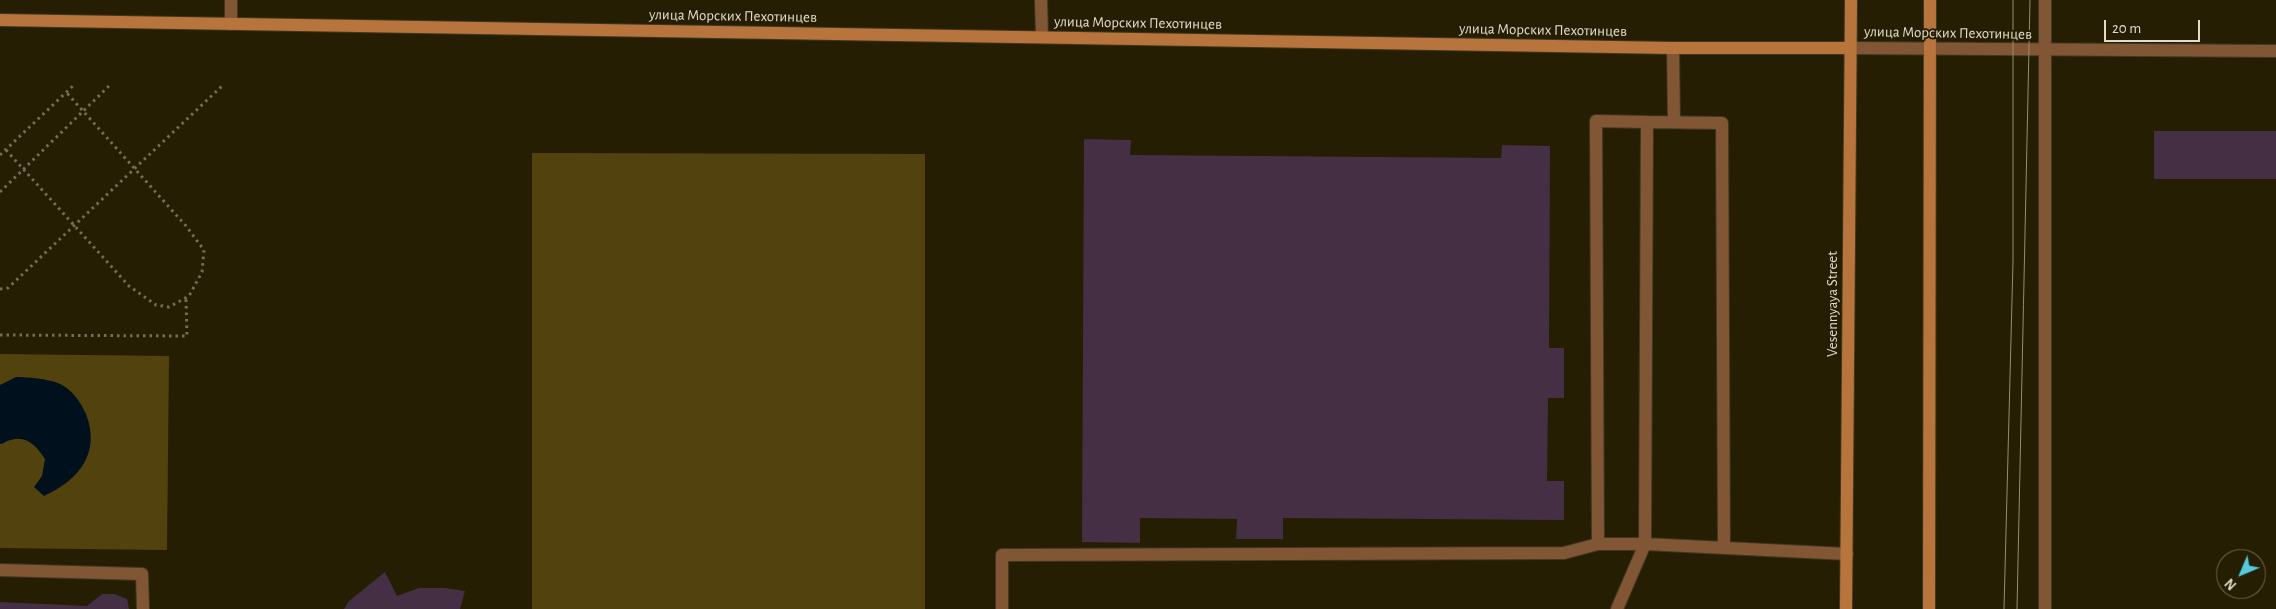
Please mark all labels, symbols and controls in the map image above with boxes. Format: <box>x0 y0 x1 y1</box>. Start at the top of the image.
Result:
street label: улица Морских Пехотинцев <box>649 6 817 26</box>
scale bar <box>2106 10 2202 42</box>
street label: улица Морских Пехотинцев <box>1054 13 1222 33</box>
street label: улица Морских Пехотинцев <box>1459 20 1627 40</box>
text: 20 m <box>2112 21 2141 36</box>
street label: улица Морских Пехотинцев <box>1864 23 2032 43</box>
street label: Vesennyaya Street <box>1823 251 1841 357</box>
north arrow <box>2216 549 2266 599</box>
text: N <box>2223 576 2239 592</box>

